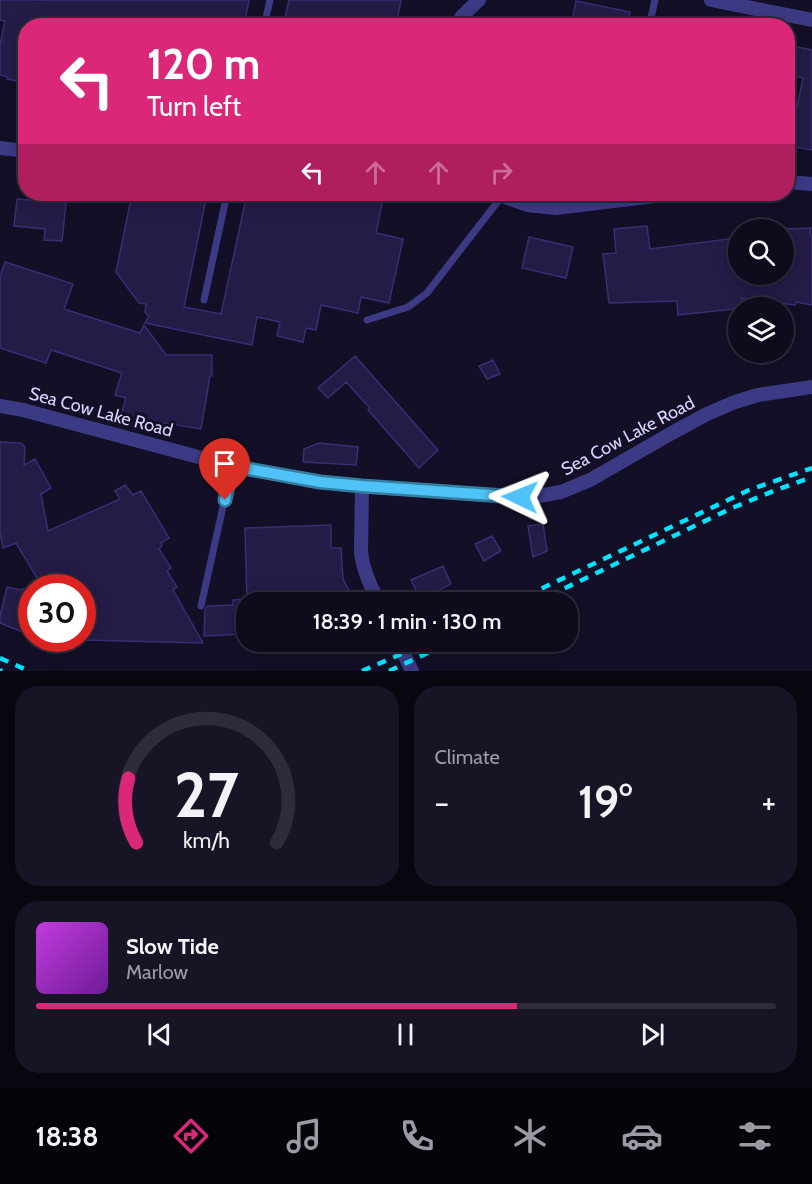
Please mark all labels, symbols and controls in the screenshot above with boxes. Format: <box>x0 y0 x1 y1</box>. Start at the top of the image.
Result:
text: 120 m <box>147 38 260 90</box>
icon: left <box>48 42 126 120</box>
text: Turn left <box>147 90 241 123</box>
icon: left <box>296 156 329 189</box>
icon: ahead <box>359 156 392 189</box>
icon: ahead <box>422 156 455 189</box>
icon: right <box>485 156 518 189</box>
map controls <box>728 219 794 363</box>
button: search <box>728 219 794 285</box>
button: layers <box>728 297 794 363</box>
street label: Sea Cow Lake Road <box>27 382 175 442</box>
street label: Sea Cow Lake Road <box>558 392 698 480</box>
pin <box>199 438 250 500</box>
icon: arrive <box>208 447 241 480</box>
position arrow <box>488 465 552 529</box>
speed limit sign: 30 <box>18 574 96 652</box>
text: 18:39 · 1 min · 130 m <box>313 608 501 635</box>
text: Climate <box>435 745 500 769</box>
text: 27 <box>174 757 239 833</box>
text: 19° <box>578 775 632 829</box>
text: − <box>435 782 449 822</box>
text: + <box>761 782 776 822</box>
text: km/h <box>183 827 230 853</box>
text: Slow Tide <box>126 933 219 960</box>
text: Marlow <box>126 960 188 984</box>
icon: previous <box>143 1018 176 1051</box>
icon: pause <box>389 1018 422 1051</box>
icon: next <box>636 1018 669 1051</box>
icon: directions <box>170 1115 212 1157</box>
icon: music <box>283 1115 325 1157</box>
icon: phone <box>396 1115 438 1157</box>
icon: climate <box>509 1115 551 1157</box>
icon: car <box>621 1115 663 1157</box>
icon: filters <box>734 1115 776 1157</box>
text: 18:38 <box>35 1120 99 1153</box>

